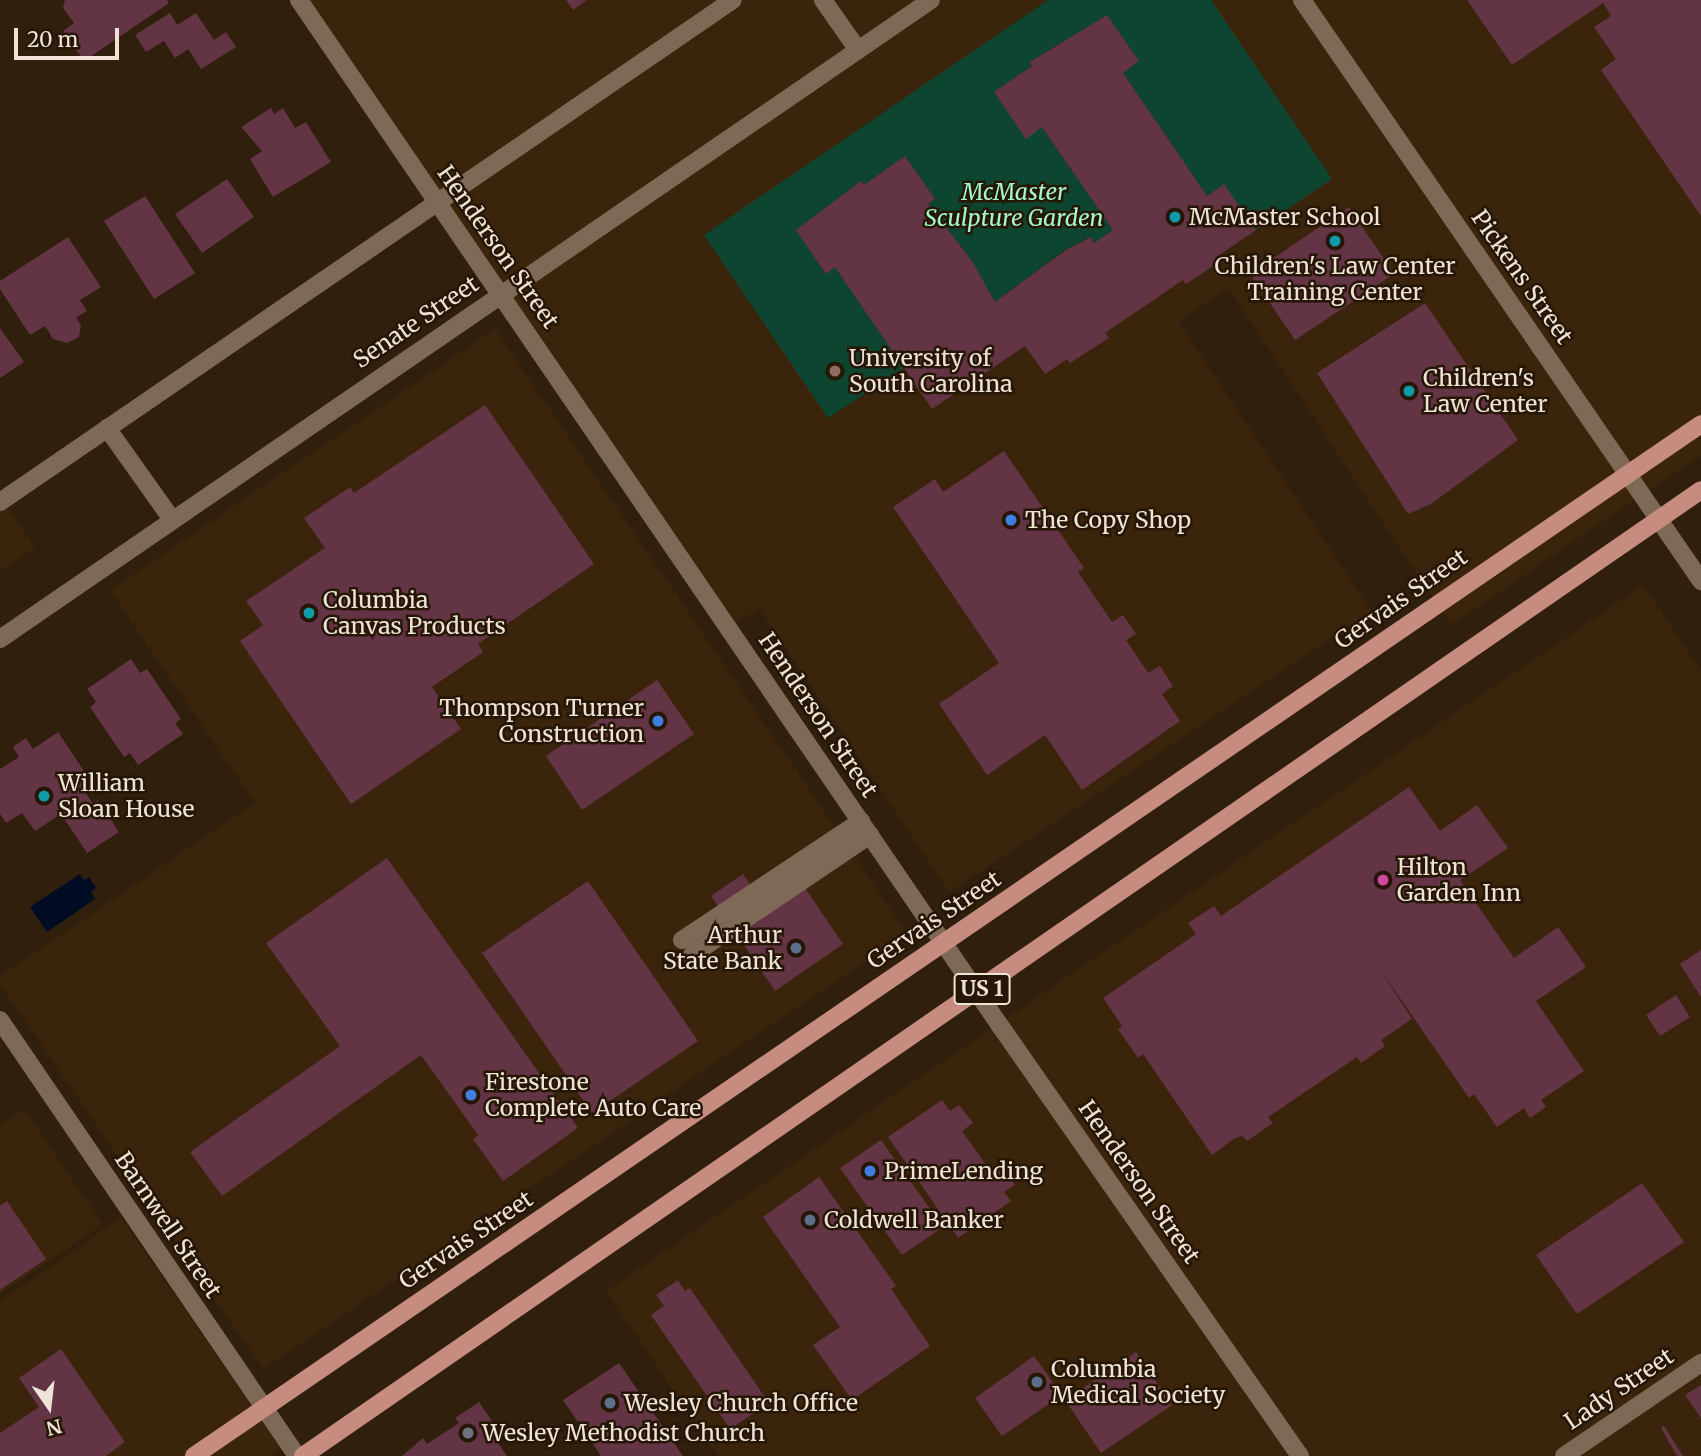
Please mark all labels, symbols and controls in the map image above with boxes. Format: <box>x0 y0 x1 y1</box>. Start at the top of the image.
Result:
scale bar <box>18 14 122 58</box>
text: 20 m <box>27 26 78 53</box>
street label: Henderson Street <box>431 160 565 334</box>
park label: McMaster Sculpture Garden <box>925 178 1103 232</box>
place label: McMaster School <box>1189 203 1381 231</box>
street label: Pickens Street <box>1466 205 1578 349</box>
marker: McMaster School <box>1167 209 1183 225</box>
marker: Children's Law Center Training Center <box>1327 233 1343 249</box>
place label: Children's Law Center Training Center <box>1214 252 1456 306</box>
street label: Senate Street <box>348 270 484 374</box>
place label: University of South Carolina <box>849 344 1013 398</box>
marker: University of South Carolina <box>827 363 843 379</box>
place label: Children's Law Center <box>1423 364 1547 418</box>
marker: Children's Law Center <box>1401 383 1417 399</box>
place label: The Copy Shop <box>1025 506 1191 534</box>
marker: The Copy Shop <box>1003 512 1019 528</box>
street label: Gervais Street <box>1329 543 1473 655</box>
place label: Columbia Canvas Products <box>323 586 506 640</box>
marker: Columbia Canvas Products <box>301 605 317 621</box>
street label: Henderson Street <box>753 627 883 803</box>
place label: Thompson Turner Construction <box>439 694 644 748</box>
marker: Thompson Turner Construction <box>650 713 666 729</box>
place label: William Sloan House <box>58 769 195 823</box>
marker: William Sloan House <box>36 788 52 804</box>
place label: Hilton Garden Inn <box>1397 853 1521 907</box>
street label: Gervais Street <box>862 865 1006 975</box>
marker: Hilton Garden Inn <box>1375 872 1391 888</box>
place label: Arthur State Bank <box>663 921 782 975</box>
marker: Arthur State Bank <box>788 940 804 956</box>
road number: US 1 <box>952 972 1012 1006</box>
place label: Firestone Complete Auto Care <box>485 1068 701 1122</box>
marker: Firestone Complete Auto Care <box>463 1087 479 1103</box>
street label: Henderson Street <box>1072 1095 1206 1269</box>
street label: Barnwell Street <box>109 1147 227 1303</box>
place label: PrimeLending <box>884 1157 1043 1185</box>
marker: PrimeLending <box>862 1163 878 1179</box>
street label: Gervais Street <box>394 1185 538 1295</box>
place label: Coldwell Banker <box>824 1206 1004 1234</box>
marker: Coldwell Banker <box>802 1212 818 1228</box>
street label: Lady Street <box>1559 1342 1679 1436</box>
place label: Columbia Medical Society <box>1051 1355 1225 1409</box>
north arrow <box>14 1372 84 1442</box>
marker: Columbia Medical Society <box>1029 1374 1045 1390</box>
place label: Wesley Church Office <box>624 1389 858 1417</box>
marker: Wesley Church Office <box>602 1395 618 1411</box>
text: N <box>44 1414 64 1441</box>
place label: Wesley Methodist Church <box>482 1419 765 1447</box>
marker: Wesley Methodist Church <box>460 1425 476 1441</box>

